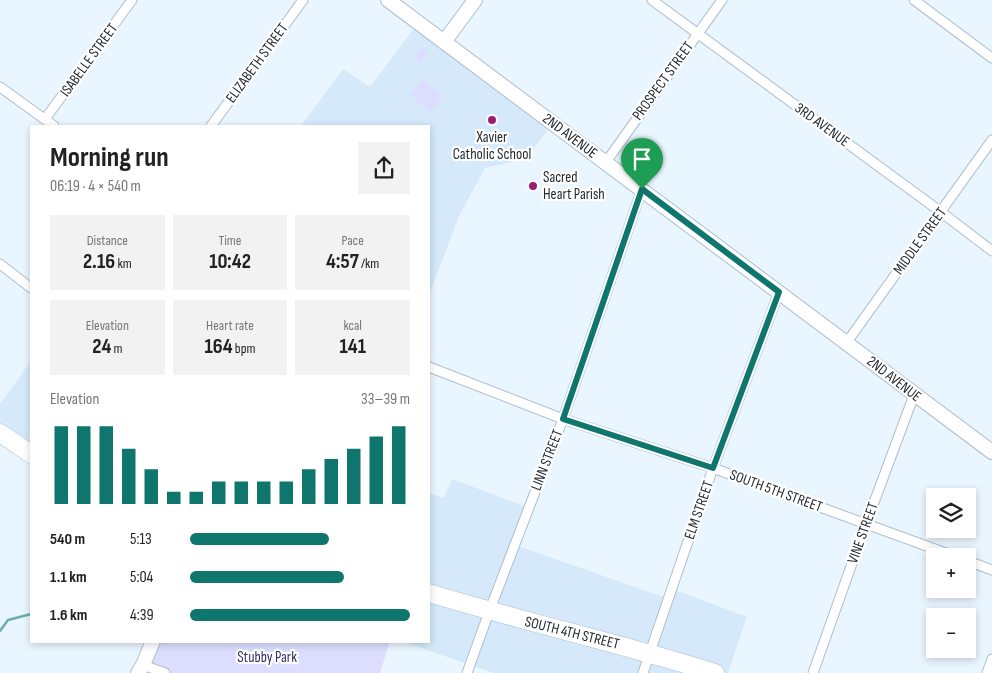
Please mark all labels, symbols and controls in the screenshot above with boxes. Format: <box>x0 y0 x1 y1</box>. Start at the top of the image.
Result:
street label: ELIZABETH STREET <box>222 19 292 107</box>
street label: ISABELLE STREET <box>56 20 122 100</box>
street label: PROSPECT STREET <box>628 38 698 124</box>
street label: 3RD AVENUE <box>791 99 853 151</box>
street label: 2ND AVENUE <box>539 109 601 163</box>
marker: Xavier Catholic School <box>486 114 498 126</box>
place label: Xavier Catholic School <box>453 128 531 164</box>
pin <box>621 138 663 189</box>
text: Morning run <box>50 141 169 174</box>
button: share <box>358 142 410 194</box>
icon: arrive <box>628 145 656 173</box>
place label: Sacred Heart Parish <box>543 168 605 204</box>
text: 06:19 · 4 × 540 m <box>50 177 141 196</box>
marker: Sacred Heart Parish <box>527 180 539 192</box>
street label: MIDDLE STREET <box>889 204 951 278</box>
text: Distance <box>87 232 128 249</box>
text: Time <box>219 232 241 249</box>
text: Pace <box>342 232 364 249</box>
text: 2.16 <box>83 249 115 274</box>
text: 10:42 <box>209 249 251 274</box>
text: 4:57 <box>326 249 359 274</box>
text: km <box>115 255 132 272</box>
text: /km <box>359 255 379 272</box>
text: Elevation <box>86 317 129 334</box>
text: Heart rate <box>206 317 254 334</box>
text: kcal <box>343 317 362 334</box>
text: 24 <box>92 334 111 359</box>
text: 164 <box>205 334 233 359</box>
text: 141 <box>339 334 366 359</box>
text: m <box>111 340 122 357</box>
text: bpm <box>233 340 255 357</box>
street label: 2ND AVENUE <box>863 352 925 406</box>
text: Elevation <box>50 390 99 409</box>
text: 33–39 m <box>361 390 410 409</box>
street label: LINN STREET <box>527 427 567 493</box>
street label: SOUTH 5TH STREET <box>727 465 825 517</box>
street label: ELM STREET <box>680 478 718 542</box>
map controls <box>926 488 976 658</box>
button: layers <box>926 488 976 538</box>
street label: VINE STREET <box>843 500 883 566</box>
text: 540 m <box>50 530 85 549</box>
text: 5:13 <box>130 530 152 549</box>
button: + <box>926 548 976 598</box>
text: 1.1 km <box>50 568 87 587</box>
text: 5:04 <box>130 568 153 587</box>
text: 1.6 km <box>50 606 87 625</box>
text: 4:39 <box>130 606 154 625</box>
button: − <box>926 608 976 658</box>
street label: SOUTH 4TH STREET <box>523 612 621 654</box>
park label: Stubby Park <box>237 648 297 667</box>

